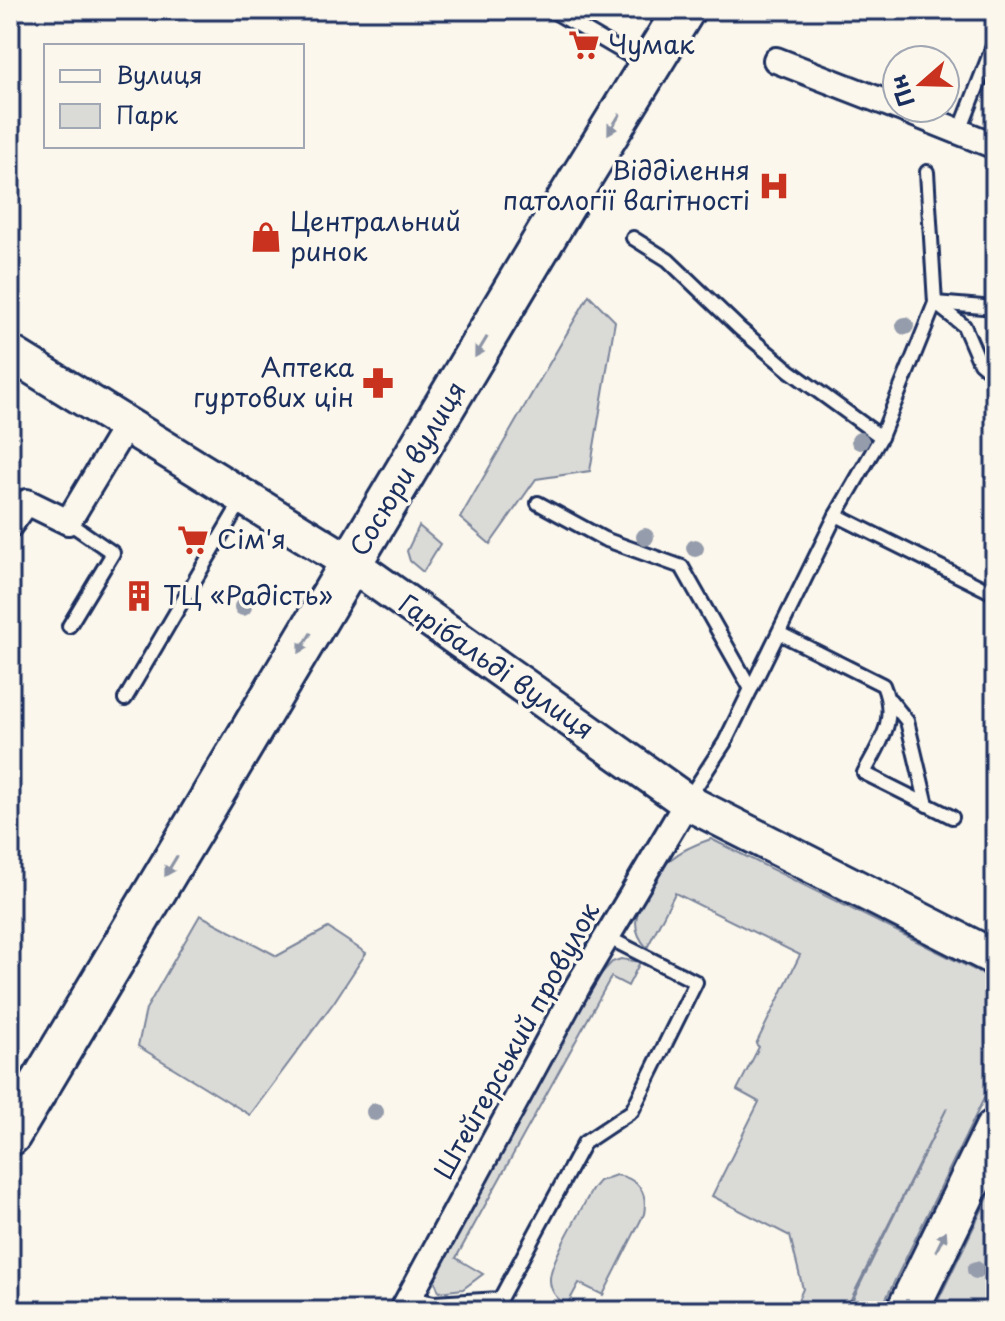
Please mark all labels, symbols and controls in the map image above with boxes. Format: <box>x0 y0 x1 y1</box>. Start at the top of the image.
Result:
place label: Чумак <box>608 24 695 63</box>
supermarket icon: Чумак <box>567 28 601 62</box>
legend <box>44 44 304 148</box>
north arrow <box>881 44 961 124</box>
text: Вулиця <box>116 56 202 92</box>
text: Пн <box>880 71 922 112</box>
text: Парк <box>116 96 179 132</box>
one-way arrow <box>608 113 622 135</box>
place label: Відділення патології вагітності <box>503 150 750 219</box>
hospital icon: Відділення патології вагітності <box>757 169 791 203</box>
place label: Центральний ринок <box>290 201 461 270</box>
shop icon: Центральний ринок <box>249 220 283 254</box>
one-way arrow <box>474 336 488 358</box>
place label: Аптека гуртових цін <box>193 347 355 416</box>
pharmacy icon: Аптека гуртових цін <box>361 366 395 400</box>
street label: Сосюри вулиця <box>339 373 474 563</box>
place label: Сім'я <box>217 519 286 558</box>
supermarket icon: Сім'я <box>176 523 210 557</box>
place label: ТЦ «Радість» <box>163 575 333 614</box>
building icon: ТЦ «Радість» <box>122 579 156 613</box>
street label: Гарібальді вулиця <box>391 584 603 748</box>
one-way arrow <box>299 632 313 654</box>
one-way arrow <box>165 855 179 877</box>
street label: Штейгерський провулок <box>423 894 608 1186</box>
one-way arrow <box>934 1229 948 1253</box>

